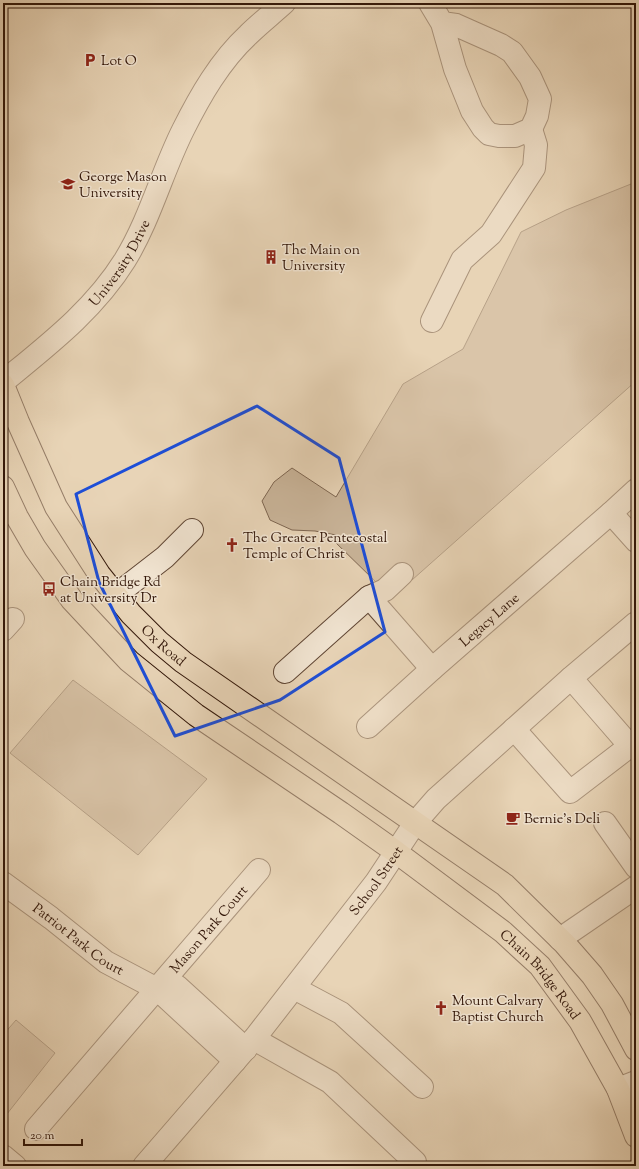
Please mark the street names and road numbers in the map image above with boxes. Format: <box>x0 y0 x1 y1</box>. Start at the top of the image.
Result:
street label: University Drive <box>85 217 156 312</box>
street label: Legacy Lane <box>456 589 525 653</box>
street label: Ox Road <box>135 621 189 672</box>
street label: School Street <box>346 843 409 920</box>
street label: Mason Park Court <box>166 882 253 979</box>
street label: Patriot Park Court <box>28 900 127 982</box>
street label: Chain Bridge Road <box>494 926 584 1025</box>

